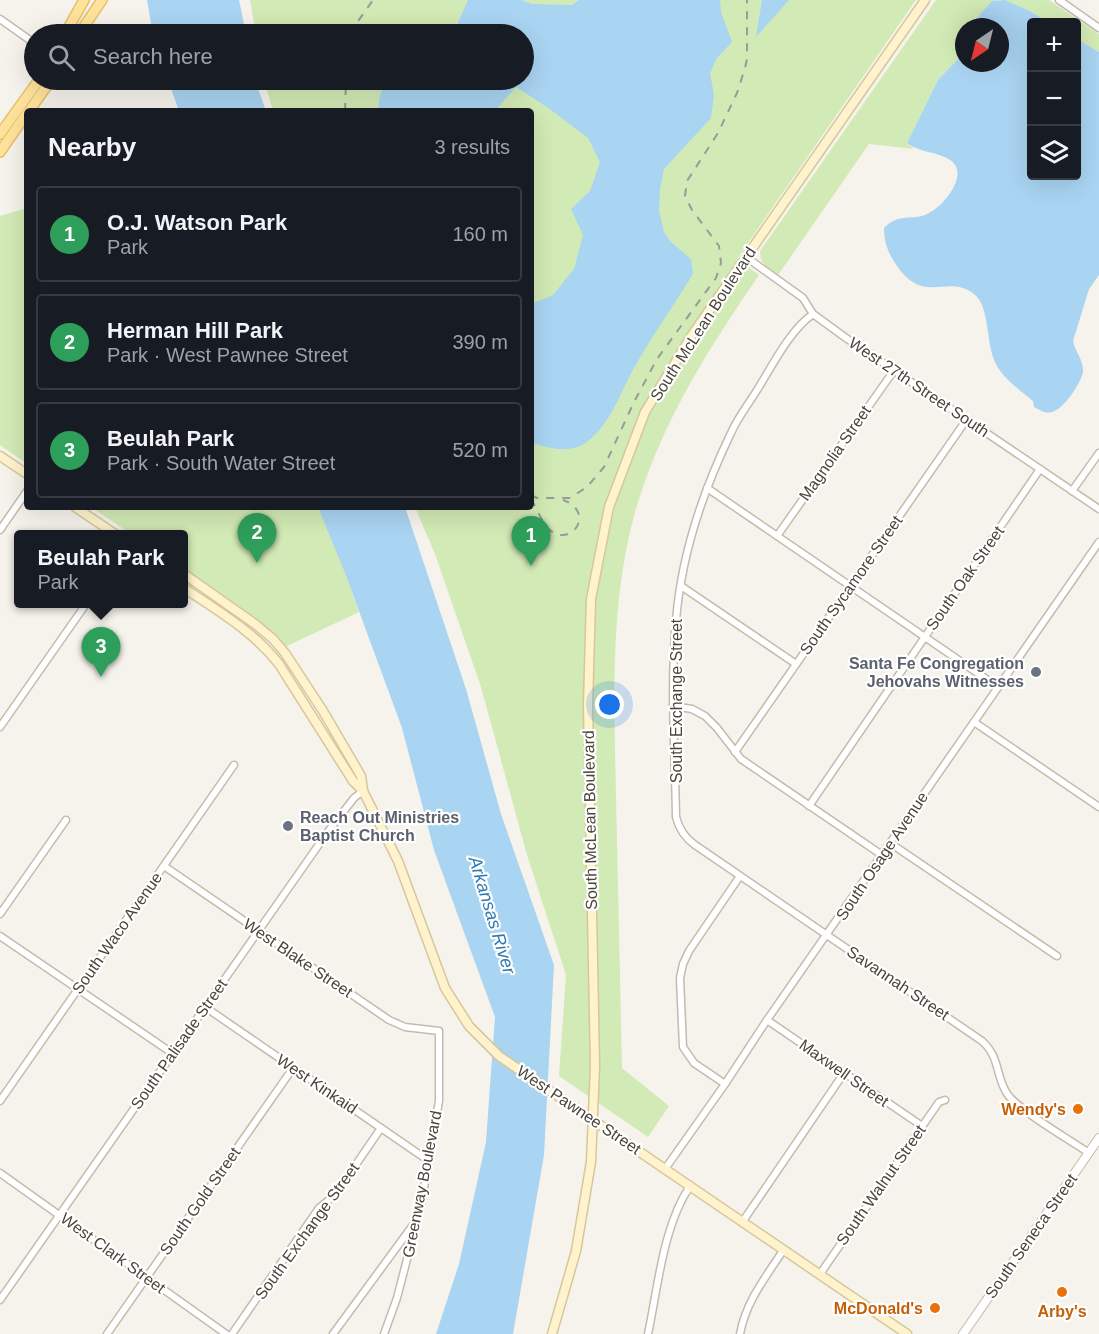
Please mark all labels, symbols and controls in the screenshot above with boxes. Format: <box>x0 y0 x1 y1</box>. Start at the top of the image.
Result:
north arrow <box>955 18 1009 72</box>
map controls <box>1027 18 1081 180</box>
button: + <box>1027 18 1081 72</box>
search box <box>24 24 534 90</box>
icon: search <box>45 41 78 74</box>
text: Search here <box>93 44 213 69</box>
button: − <box>1027 72 1081 126</box>
button: layers <box>1027 126 1081 180</box>
text: Nearby <box>48 132 136 162</box>
text: 3 results <box>434 136 510 158</box>
text: O.J. Watson Park <box>107 210 287 235</box>
text: 1 <box>64 223 75 245</box>
text: 160 m <box>452 223 508 245</box>
text: Park <box>107 236 148 258</box>
street label: South McLean Boulevard <box>647 244 759 404</box>
text: Herman Hill Park <box>107 318 283 343</box>
text: 2 <box>64 331 75 353</box>
text: 390 m <box>452 331 508 353</box>
street label: West 27th Street South <box>846 334 992 440</box>
text: Park · West Pawnee Street <box>107 344 348 366</box>
street label: Magnolia Street <box>796 402 874 504</box>
text: Beulah Park <box>107 426 234 451</box>
text: 3 <box>64 439 75 461</box>
text: 520 m <box>452 439 508 461</box>
text: Park · South Water Street <box>107 452 335 474</box>
street label: South Sycamore Street <box>797 512 906 658</box>
pin: 2 <box>238 514 276 563</box>
pin: 1 <box>512 516 550 566</box>
street label: South Oak Street <box>923 522 1007 633</box>
popup <box>14 530 188 608</box>
text: Beulah Park <box>37 545 165 570</box>
text: Park <box>37 571 79 593</box>
street label: South Exchange Street <box>668 618 685 783</box>
pin: 3 <box>82 628 120 677</box>
place label: Santa Fe Congregation Jehovahs Witnesses <box>849 655 1024 690</box>
marker: Santa Fe Congregation Jehovahs Witnesses <box>1029 665 1043 679</box>
your location <box>595 690 624 719</box>
street label: South McLean Boulevard <box>580 730 600 910</box>
street label: South Osage Avenue <box>833 789 931 923</box>
place label: Reach Out Ministries Baptist Church <box>300 809 459 844</box>
marker: Reach Out Ministries Baptist Church <box>281 819 295 833</box>
water label: Arkansas River <box>464 853 520 977</box>
street label: South Waco Avenue <box>69 869 165 997</box>
street label: West Blake Street <box>240 915 356 1001</box>
street label: Savannah Street <box>844 943 953 1024</box>
street label: South Palisade Street <box>128 975 231 1112</box>
street label: Maxwell Street <box>796 1036 892 1110</box>
street label: West Kinkaid <box>274 1051 360 1117</box>
street label: West Pawnee Street <box>514 1062 645 1158</box>
place label: Wendy's <box>1001 1101 1066 1118</box>
marker: Wendy's <box>1071 1102 1085 1116</box>
street label: Greenway Boulevard <box>399 1109 445 1259</box>
street label: South Walnut Street <box>833 1121 929 1248</box>
street label: South Gold Street <box>157 1144 244 1258</box>
street label: South Exchange Street <box>252 1159 363 1303</box>
street label: South Seneca Street <box>982 1170 1081 1301</box>
street label: West Clark Street <box>57 1209 169 1297</box>
marker: Arby's <box>1055 1285 1069 1299</box>
place label: McDonald's <box>834 1300 923 1317</box>
marker: McDonald's <box>928 1301 942 1315</box>
place label: Arby's <box>1037 1303 1087 1320</box>

